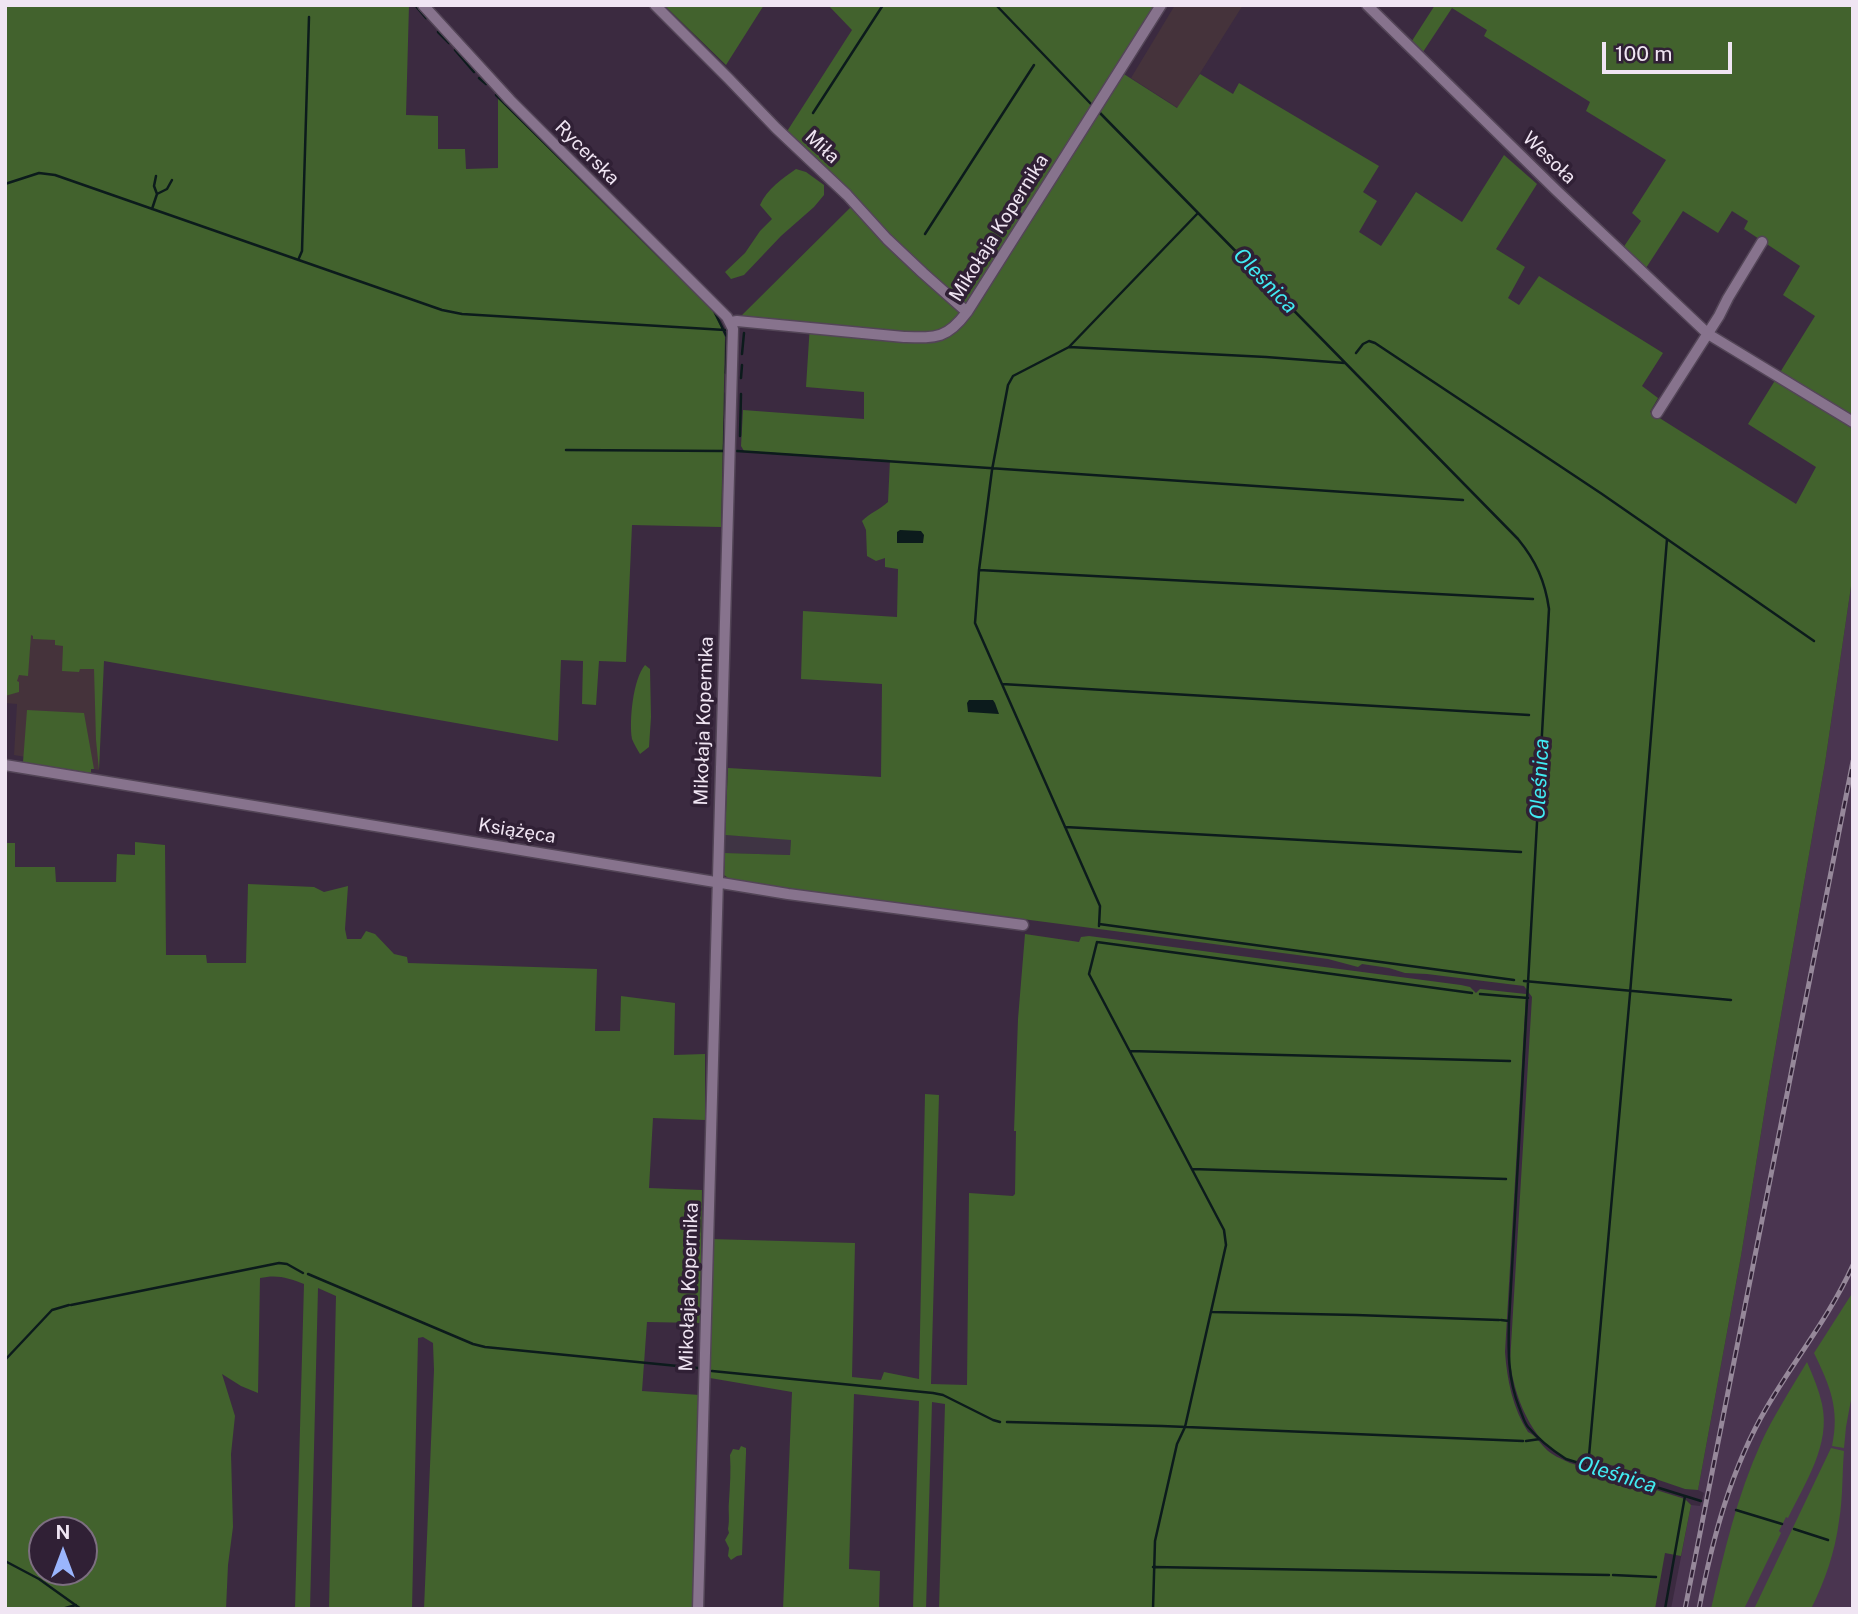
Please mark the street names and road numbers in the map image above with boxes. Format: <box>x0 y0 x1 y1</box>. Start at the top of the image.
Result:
street label: Rycerska <box>550 116 624 190</box>
street label: Miła <box>800 126 844 168</box>
street label: Wesoła <box>1518 127 1580 189</box>
street label: Mikołaja Kopernika <box>945 150 1053 306</box>
street label: Mikołaja Kopernika <box>690 636 718 806</box>
street label: Książęca <box>477 814 557 848</box>
street label: Mikołaja Kopernika <box>675 1202 703 1372</box>

